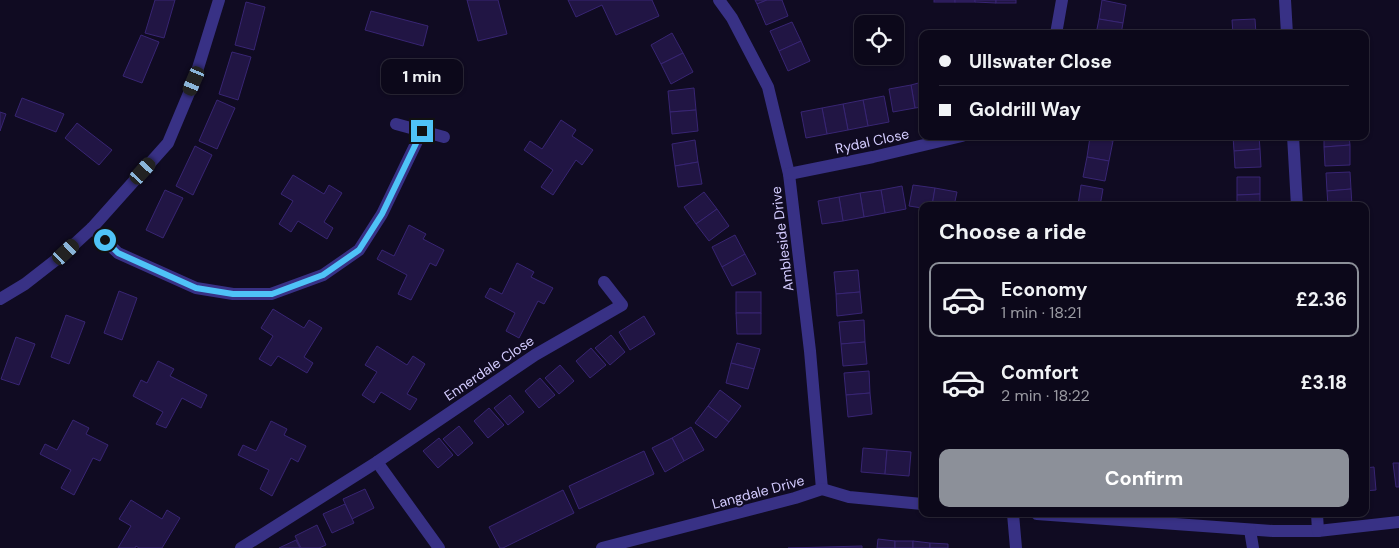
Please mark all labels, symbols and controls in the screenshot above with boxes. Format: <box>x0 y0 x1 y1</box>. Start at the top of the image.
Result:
map controls <box>854 15 904 65</box>
button: locate <box>854 15 904 65</box>
text: Ullswater Close <box>969 49 1112 74</box>
callout: 1 min <box>381 58 463 94</box>
car <box>181 64 206 98</box>
text: 1 min <box>403 66 441 87</box>
text: Goldrill Way <box>969 97 1081 122</box>
route end <box>411 120 433 142</box>
street label: Rydal Close <box>833 124 911 158</box>
car <box>127 155 158 187</box>
street label: Ambleside Drive <box>767 185 797 293</box>
text: Choose a ride <box>939 217 1087 246</box>
route start <box>94 229 116 251</box>
car <box>49 236 82 268</box>
icon: car <box>941 277 986 322</box>
text: Economy <box>1001 277 1088 302</box>
text: £2.36 <box>1296 287 1347 312</box>
text: 1 min · 18:21 <box>1001 302 1081 323</box>
street label: Ennerdale Close <box>441 331 537 405</box>
icon: car <box>941 360 986 405</box>
text: Comfort <box>1001 360 1079 385</box>
text: £3.18 <box>1301 370 1347 395</box>
text: 2 min · 18:22 <box>1001 385 1090 406</box>
button: Confirm <box>939 449 1349 507</box>
street label: Langdale Drive <box>710 471 806 513</box>

